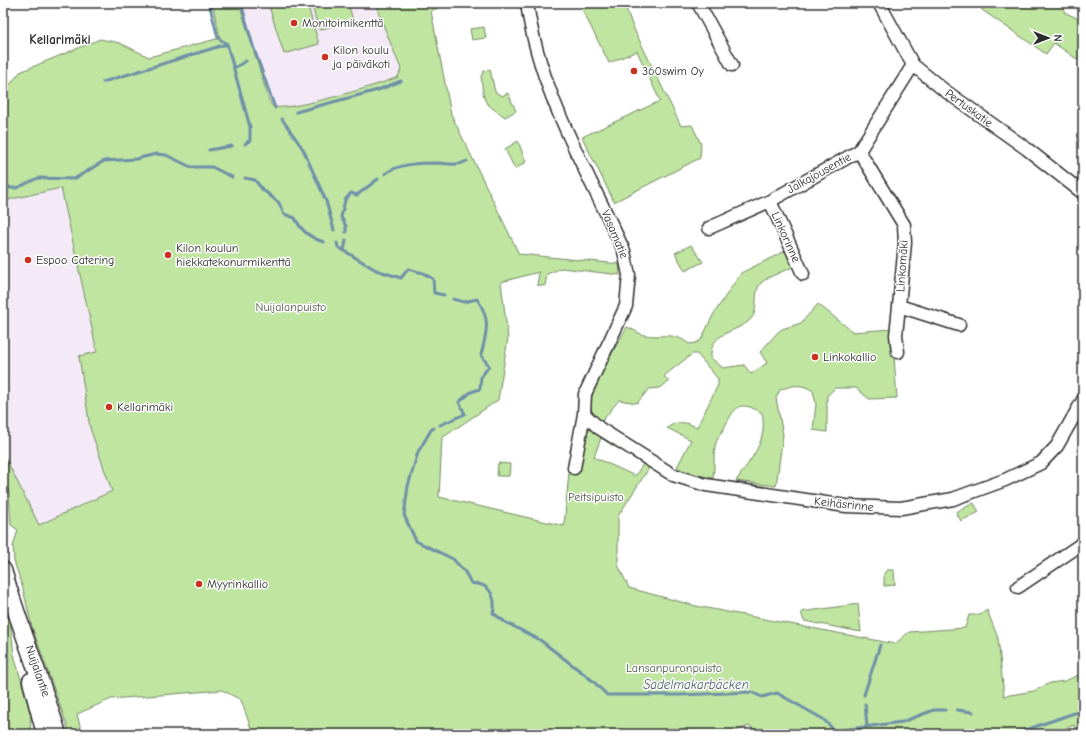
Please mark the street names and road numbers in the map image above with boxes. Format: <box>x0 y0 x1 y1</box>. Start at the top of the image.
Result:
street label: Pertuskatie <box>942 86 996 130</box>
street label: Jalkajousentie <box>784 150 854 196</box>
street label: Vasamatie <box>599 208 631 260</box>
street label: Linkorinne <box>769 209 803 265</box>
street label: Linkomäki <box>893 240 911 292</box>
street label: Keihäsrinne <box>814 494 874 514</box>
street label: Nuijalantie <box>23 643 53 699</box>

